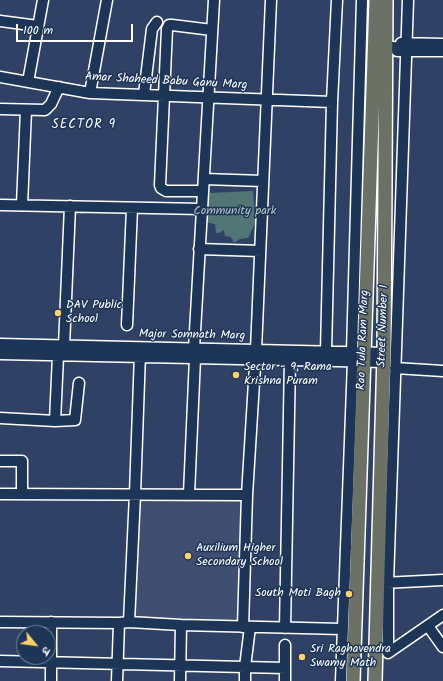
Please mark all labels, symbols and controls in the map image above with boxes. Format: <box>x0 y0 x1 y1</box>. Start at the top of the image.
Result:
scale bar <box>18 16 135 42</box>
text: 100 m <box>23 21 53 40</box>
street label: Amar Shaheed Babu Ganu Marg <box>84 71 248 93</box>
district label: SECTOR 9 <box>52 118 116 134</box>
park label: Community park <box>194 205 276 219</box>
street label: Street Number 1 <box>375 284 393 368</box>
street label: Rao Tula Ram Marg <box>355 290 373 390</box>
place label: DAV Public School <box>66 299 122 327</box>
marker: DAV Public School <box>53 308 63 318</box>
street label: Major Somnath Marg <box>139 328 245 344</box>
place label: Sector - 9, Rama Krishna Puram <box>244 361 332 389</box>
marker: Sector - 9, Rama Krishna Puram <box>231 370 241 380</box>
place label: Auxilium Higher Secondary School <box>196 542 283 570</box>
marker: Auxilium Higher Secondary School <box>183 551 193 561</box>
place label: South Moti Bagh <box>255 587 341 601</box>
marker: South Moti Bagh <box>344 589 354 599</box>
north arrow <box>16 625 56 665</box>
text: उ <box>36 643 55 658</box>
place label: Sri Raghavendra Swamy Math <box>310 643 391 671</box>
marker: Sri Raghavendra Swamy Math <box>297 652 307 662</box>

